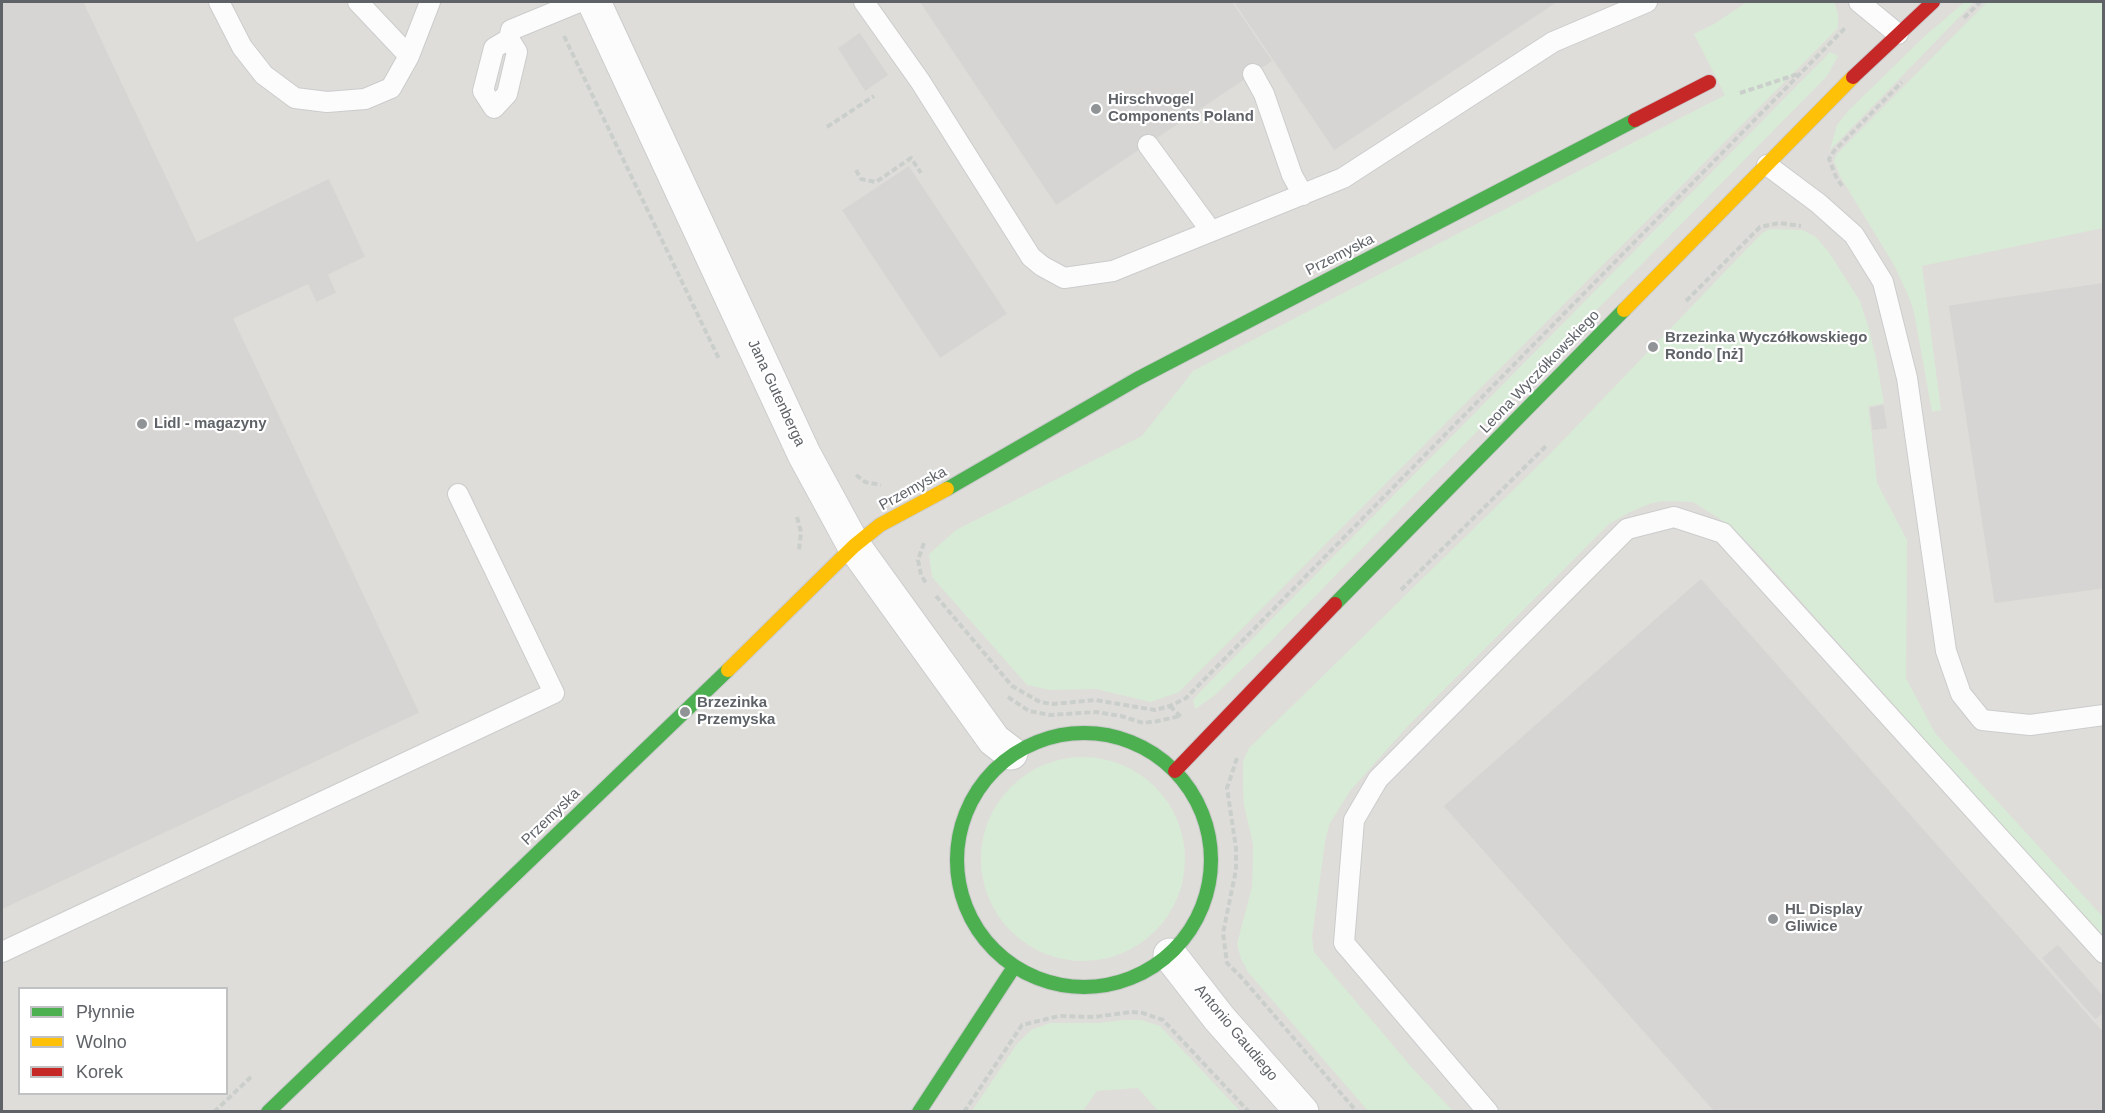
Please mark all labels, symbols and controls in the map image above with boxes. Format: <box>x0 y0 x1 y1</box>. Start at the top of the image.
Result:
place label: Hirschvogel Components Poland <box>1108 91 1254 126</box>
marker: Hirschvogel Components Poland <box>1089 102 1103 116</box>
street label: Przemyska <box>1303 230 1377 280</box>
street label: Leona Wyczółkowskiego <box>1477 307 1603 437</box>
place label: Brzezinka Wyczółkowskiego Rondo [nż] <box>1665 329 1867 364</box>
street label: Jana Gutenberga <box>743 337 809 449</box>
marker: Brzezinka Wyczółkowskiego Rondo [nż] <box>1646 340 1660 354</box>
place label: Lidl - magazyny <box>154 415 267 433</box>
marker: Lidl - magazyny <box>135 417 149 431</box>
street label: Przemyska <box>876 463 950 515</box>
place label: Brzezinka Przemyska <box>697 694 775 729</box>
marker: Brzezinka Przemyska <box>678 705 692 719</box>
street label: Przemyska <box>518 785 584 849</box>
place label: HL Display Gliwice <box>1785 901 1863 936</box>
marker: HL Display Gliwice <box>1766 912 1780 926</box>
street label: Antonio Gaudiego <box>1191 981 1281 1085</box>
legend <box>18 987 228 1095</box>
text: Płynnie <box>76 1002 135 1022</box>
text: Wolno <box>76 1032 127 1052</box>
text: Korek <box>76 1062 123 1082</box>

